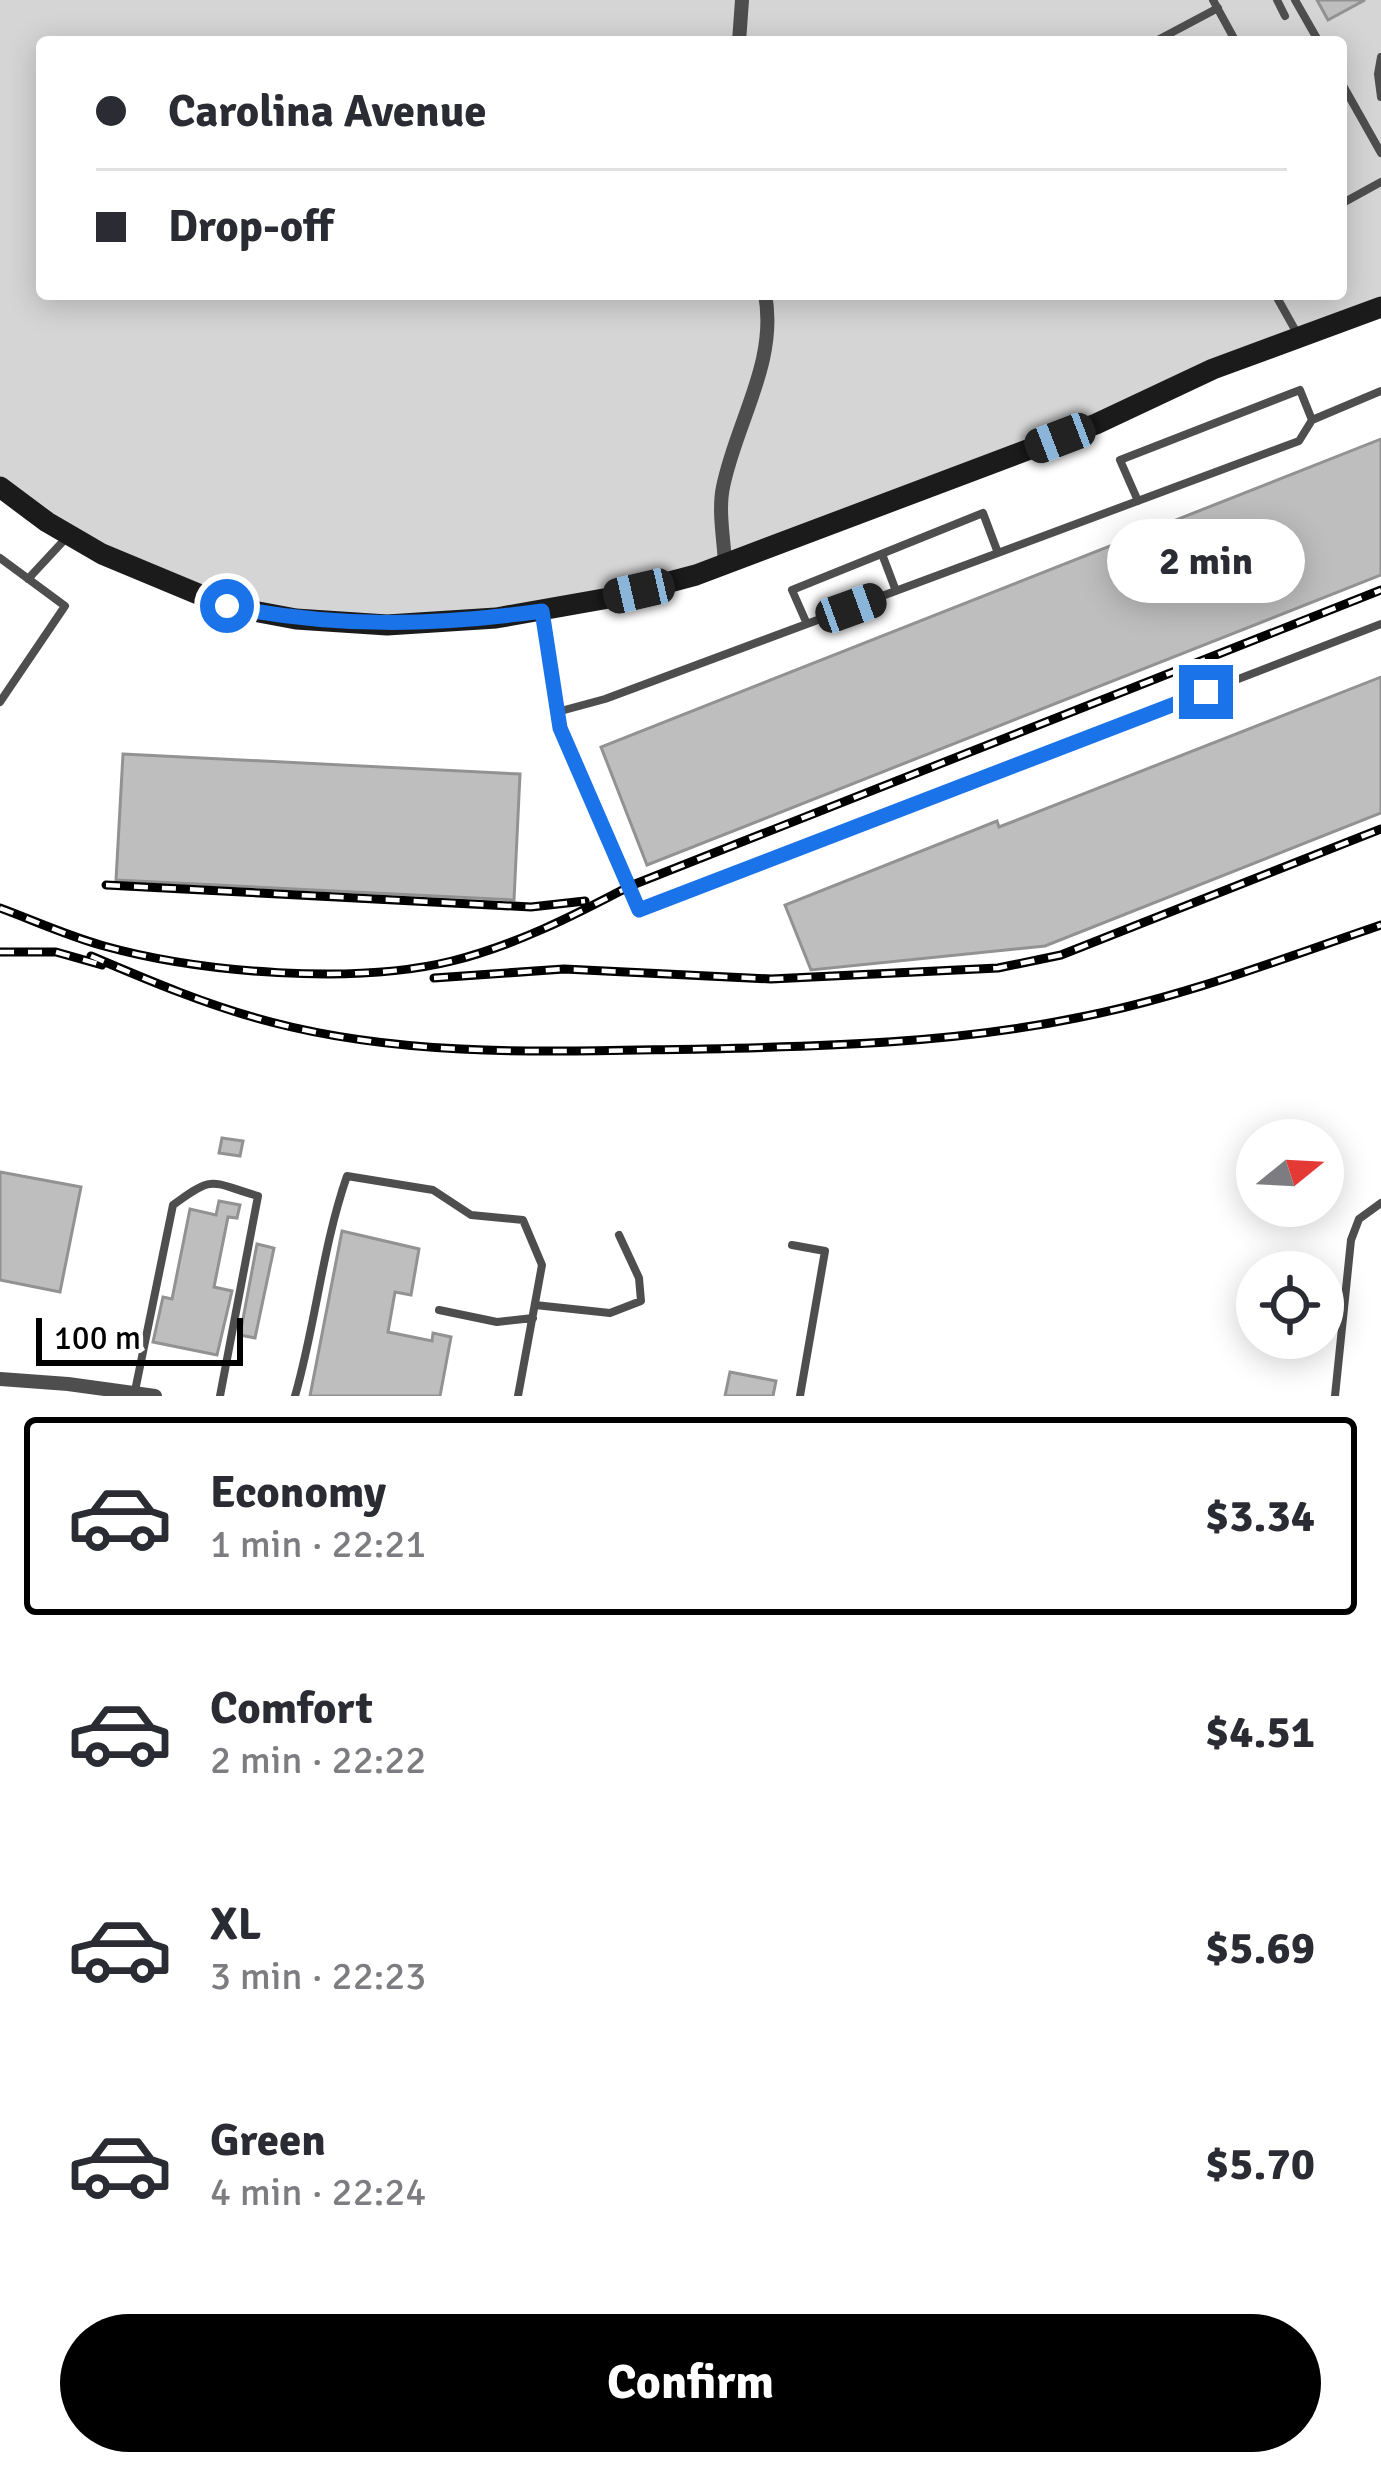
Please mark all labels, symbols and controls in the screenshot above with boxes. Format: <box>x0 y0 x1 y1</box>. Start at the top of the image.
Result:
text: Carolina Avenue <box>168 84 487 139</box>
text: Drop-off <box>168 199 333 254</box>
car <box>1020 408 1100 468</box>
callout: 2 min <box>1107 518 1305 602</box>
text: 2 min <box>1159 537 1253 585</box>
car <box>600 565 678 617</box>
route start <box>200 579 254 633</box>
car <box>811 579 891 637</box>
route end <box>1179 665 1233 719</box>
north arrow <box>1236 1119 1344 1227</box>
map controls <box>1236 1119 1344 1359</box>
button: locate <box>1236 1251 1344 1359</box>
scale bar <box>36 1312 243 1365</box>
text: 100 m <box>54 1318 141 1359</box>
icon: car <box>66 1462 174 1570</box>
text: Economy <box>210 1465 386 1520</box>
text: $3.34 <box>1205 1489 1315 1544</box>
text: 1 min · 22:21 <box>210 1520 426 1568</box>
icon: car <box>66 1678 174 1786</box>
text: Comfort <box>210 1681 373 1736</box>
text: $4.51 <box>1205 1705 1315 1760</box>
text: 2 min · 22:22 <box>210 1736 426 1784</box>
icon: car <box>66 1894 174 2002</box>
text: XL <box>210 1897 261 1952</box>
text: $5.69 <box>1205 1921 1315 1976</box>
text: 3 min · 22:23 <box>210 1952 426 2000</box>
icon: car <box>66 2110 174 2218</box>
text: Green <box>210 2113 326 2168</box>
text: $5.70 <box>1205 2137 1315 2192</box>
text: 4 min · 22:24 <box>210 2168 426 2216</box>
button: Confirm <box>60 2314 1321 2452</box>

